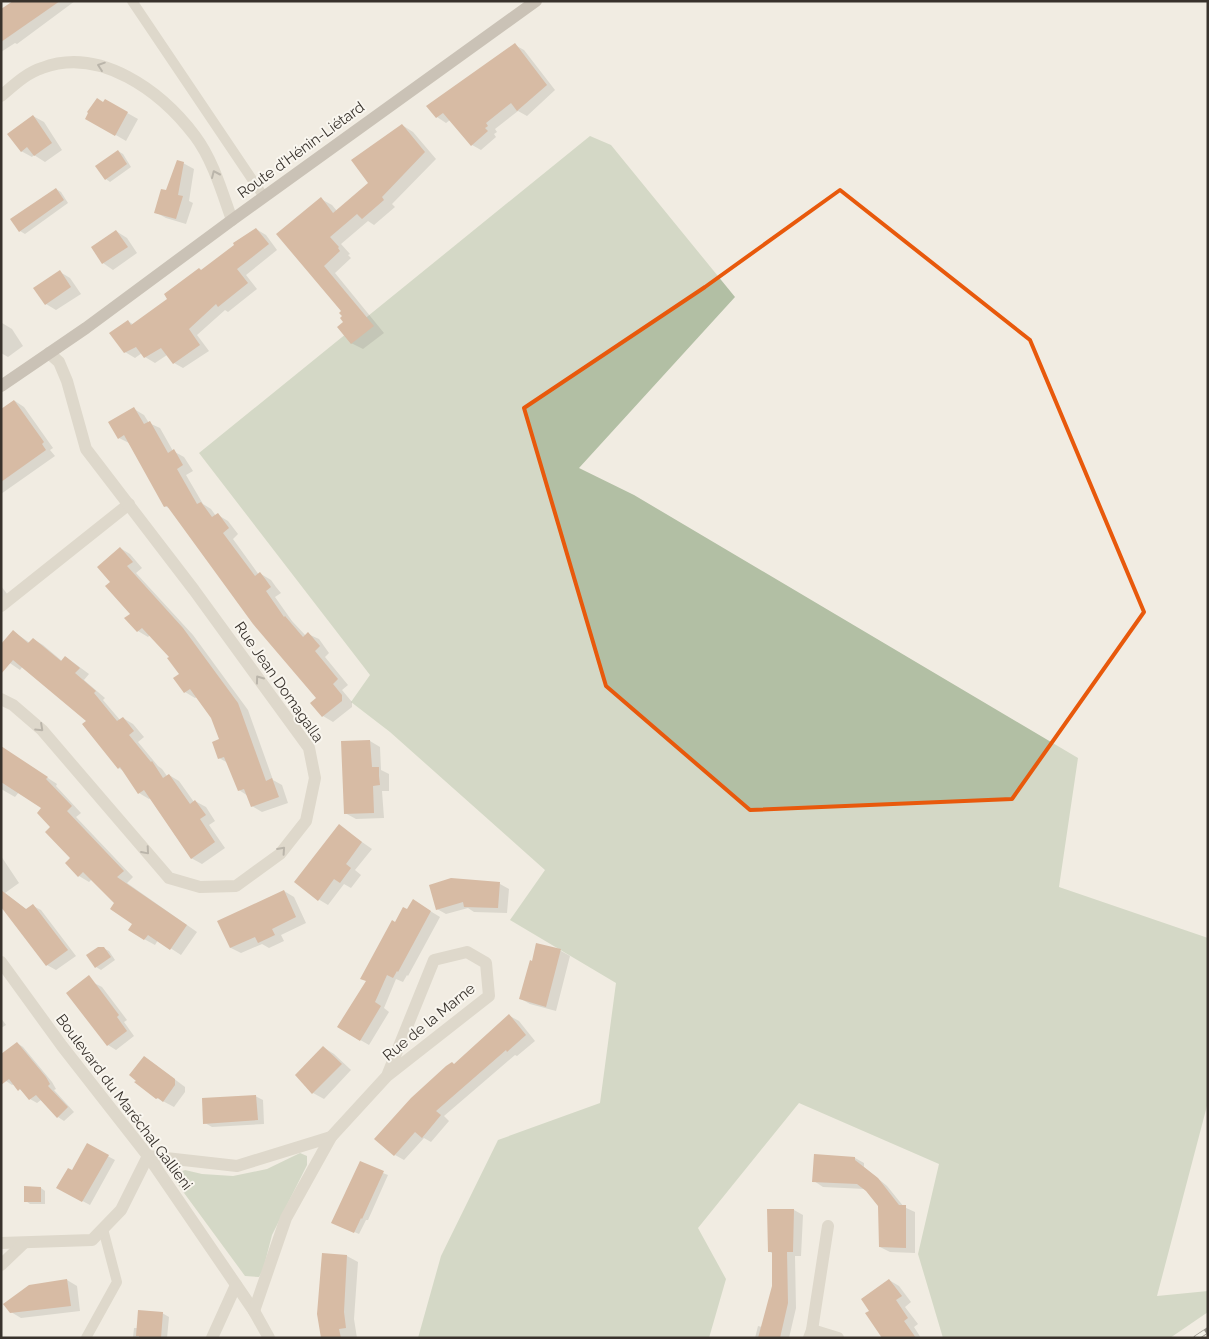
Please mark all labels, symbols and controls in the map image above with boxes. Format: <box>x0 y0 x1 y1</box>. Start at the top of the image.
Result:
one-way arrow <box>97 62 105 72</box>
street label: Route d'Hénin-Liétard <box>234 98 368 202</box>
one-way arrow <box>211 170 221 179</box>
street label: Rue Jean Domagalla <box>231 618 327 746</box>
one-way arrow <box>256 676 264 685</box>
one-way arrow <box>34 722 43 731</box>
one-way arrow <box>141 845 149 854</box>
one-way arrow <box>276 846 285 855</box>
street label: Rue de la Marne <box>379 979 479 1065</box>
street label: Boulevard du Maréchal Gallieni <box>52 1010 196 1194</box>

